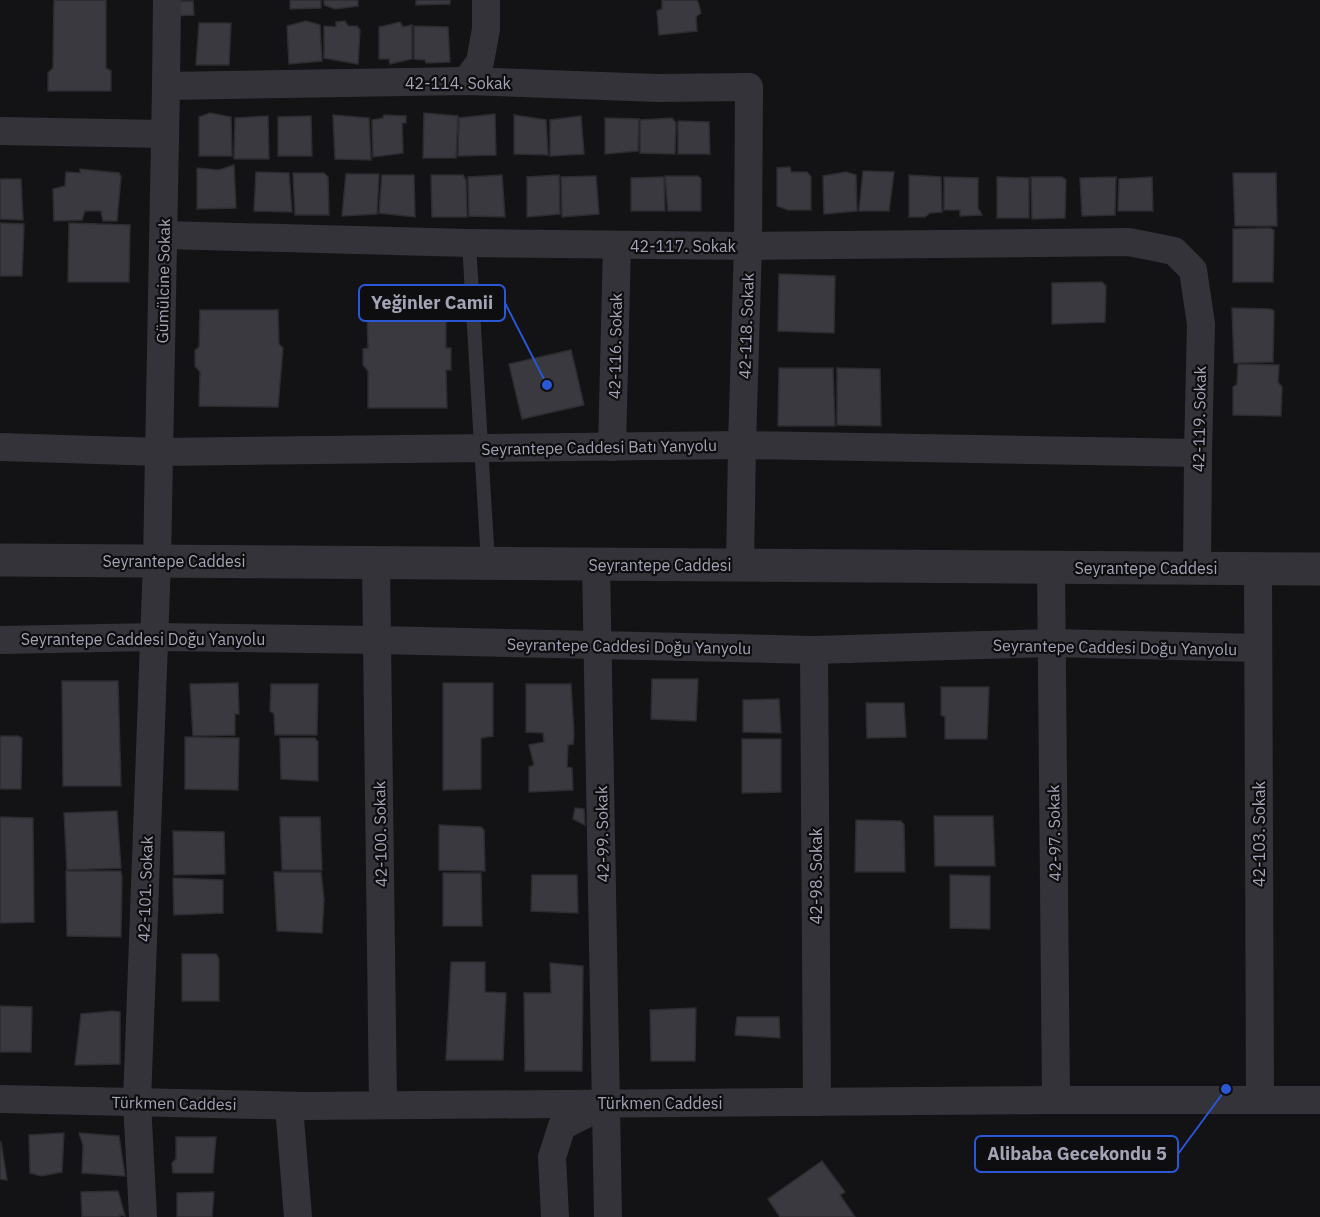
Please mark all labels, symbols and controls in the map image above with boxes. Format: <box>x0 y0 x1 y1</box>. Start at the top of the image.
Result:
street label: 42-114. Sokak <box>405 73 512 93</box>
street label: Gümülcine Sokak <box>152 218 174 344</box>
street label: 42-117. Sokak <box>630 236 737 256</box>
street label: 42-118. Sokak <box>734 272 758 379</box>
callout: Yeğinler Camii <box>359 285 505 321</box>
text: Yeğinler Camii <box>371 291 493 314</box>
street label: 42-116. Sokak <box>604 292 626 399</box>
street label: 42-119. Sokak <box>1188 365 1210 472</box>
street label: Seyrantepe Caddesi Batı Yanyolu <box>481 435 717 459</box>
street label: Seyrantepe Caddesi <box>102 551 246 571</box>
street label: Seyrantepe Caddesi <box>588 555 732 575</box>
street label: Seyrantepe Caddesi <box>1074 558 1218 578</box>
street label: Seyrantepe Caddesi Doğu Yanyolu <box>21 629 265 649</box>
street label: Seyrantepe Caddesi Doğu Yanyolu <box>507 634 751 658</box>
street label: Seyrantepe Caddesi Doğu Yanyolu <box>993 635 1237 659</box>
street label: 42-100. Sokak <box>369 780 391 887</box>
street label: 42-103. Sokak <box>1249 780 1269 887</box>
street label: 42-97. Sokak <box>1043 784 1065 881</box>
street label: 42-99. Sokak <box>591 785 613 882</box>
street label: 42-98. Sokak <box>806 827 826 924</box>
street label: 42-101. Sokak <box>133 835 157 942</box>
street label: Türkmen Caddesi <box>111 1092 237 1114</box>
street label: Türkmen Caddesi <box>598 1093 722 1113</box>
callout: Alibaba Gecekondu 5 <box>975 1136 1178 1172</box>
text: Alibaba Gecekondu 5 <box>987 1142 1167 1165</box>

